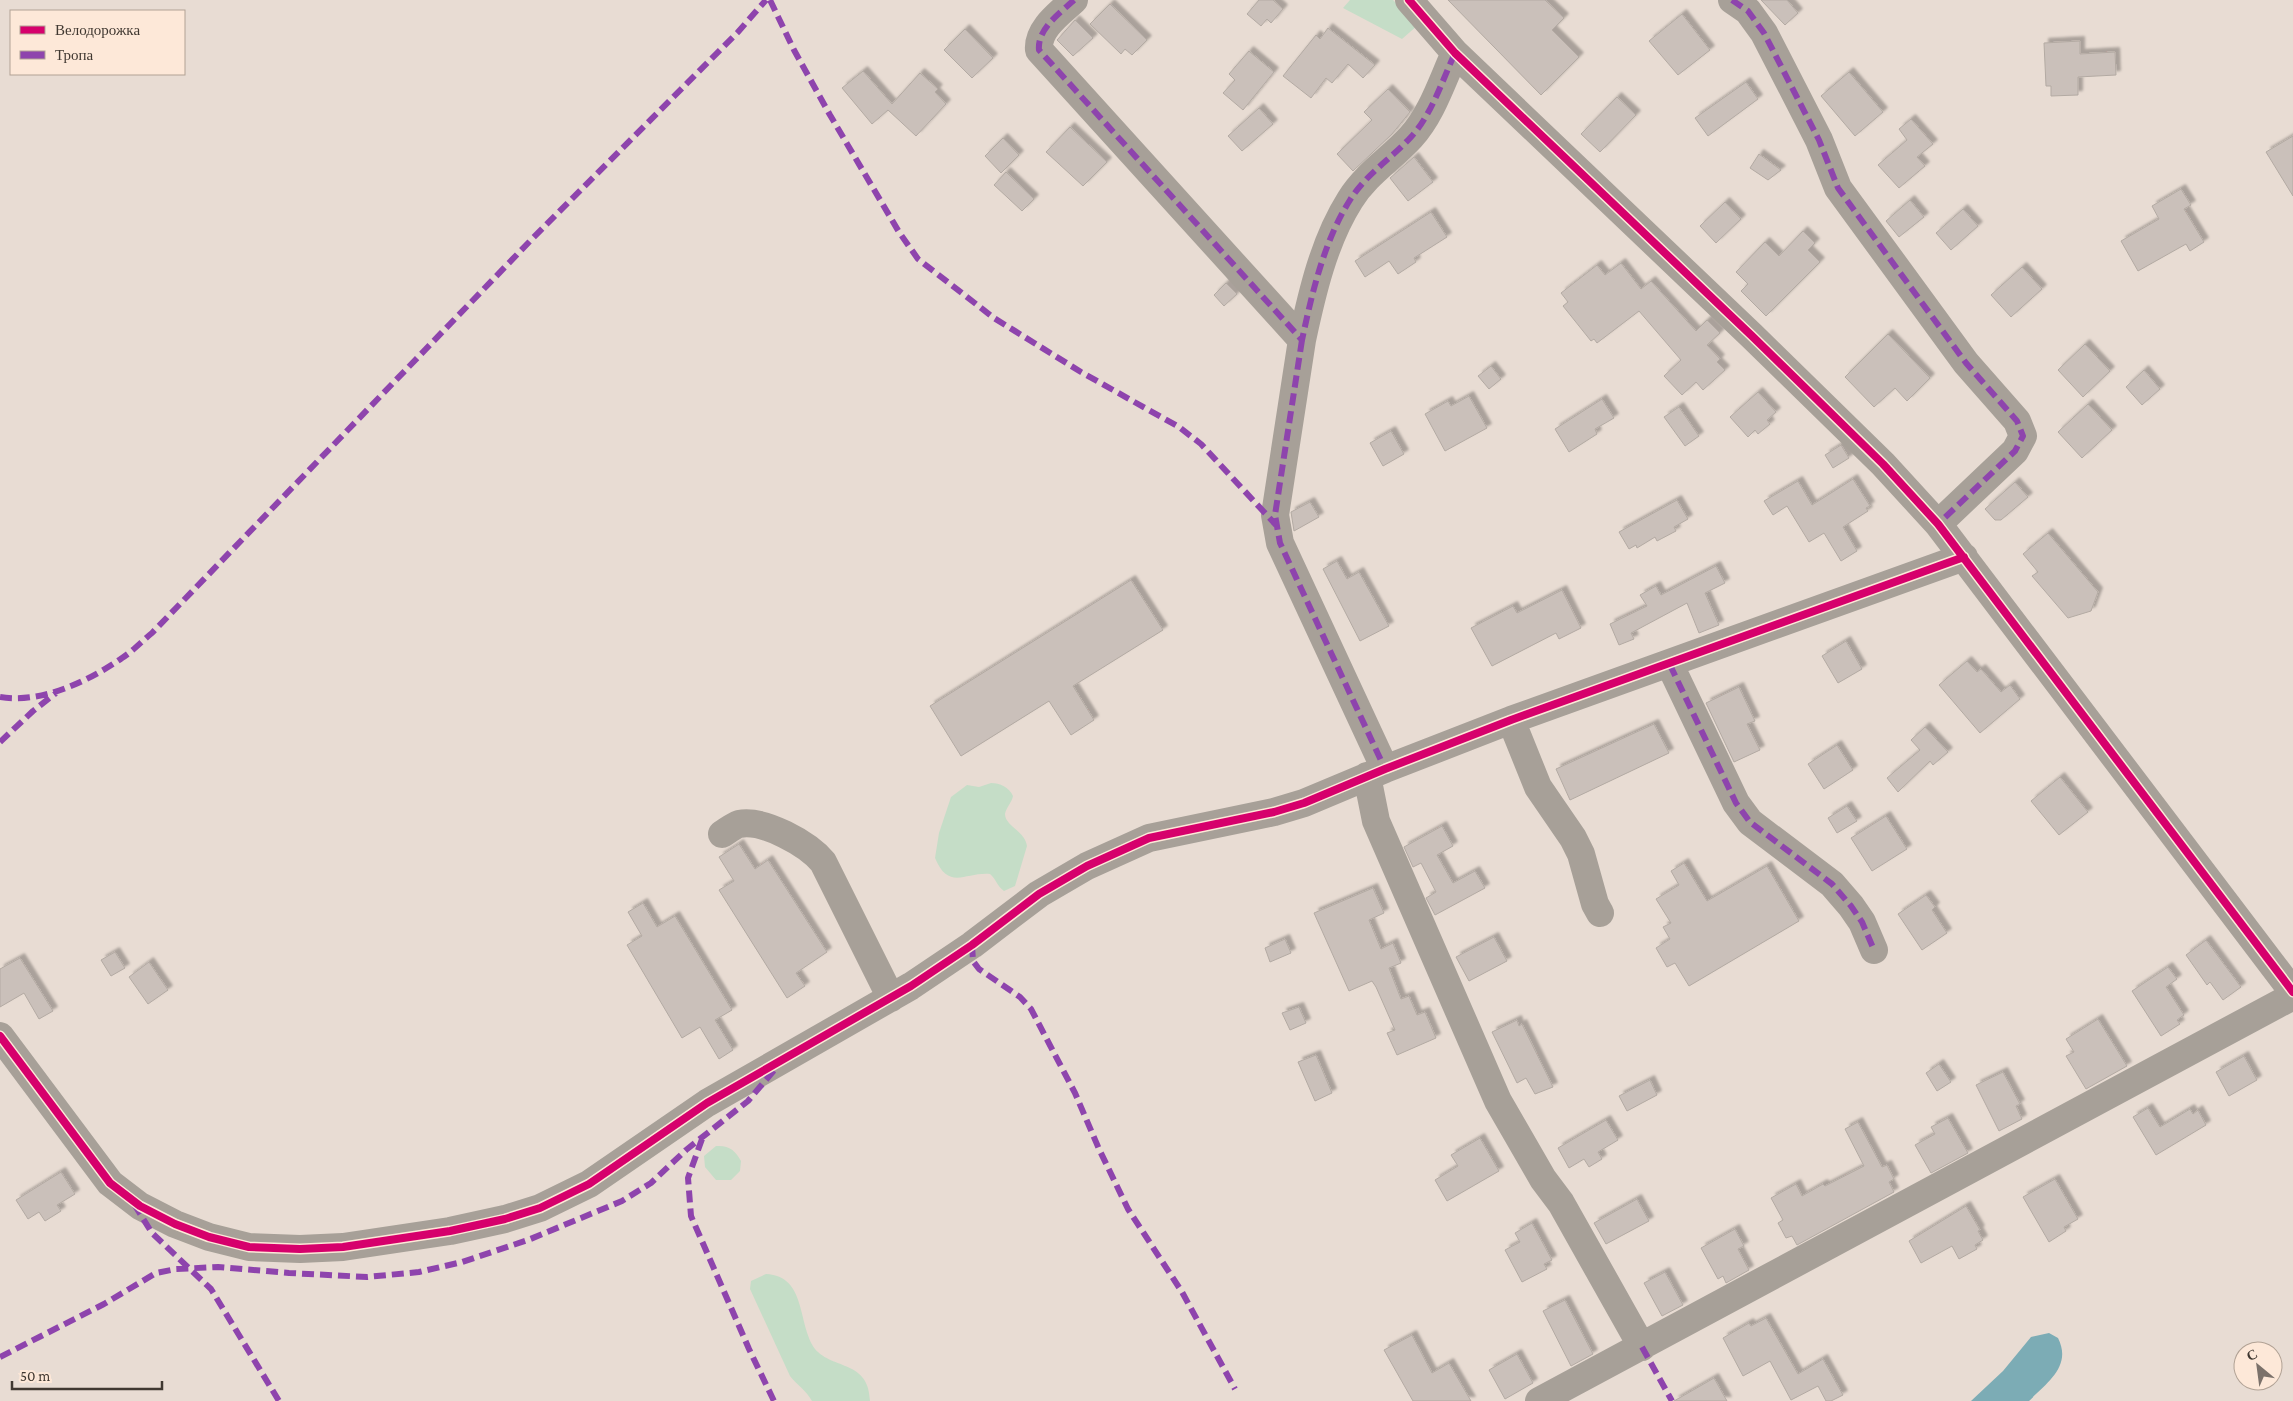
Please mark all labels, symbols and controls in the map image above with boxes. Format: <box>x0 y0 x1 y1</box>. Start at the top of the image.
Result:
legend <box>10 10 185 75</box>
text: Велодорожка <box>55 22 140 38</box>
text: Тропа <box>55 47 94 63</box>
north arrow <box>2233 1341 2283 1391</box>
text: С <box>2243 1345 2260 1364</box>
scale bar <box>12 1358 162 1390</box>
text: 50 m <box>20 1368 50 1384</box>

